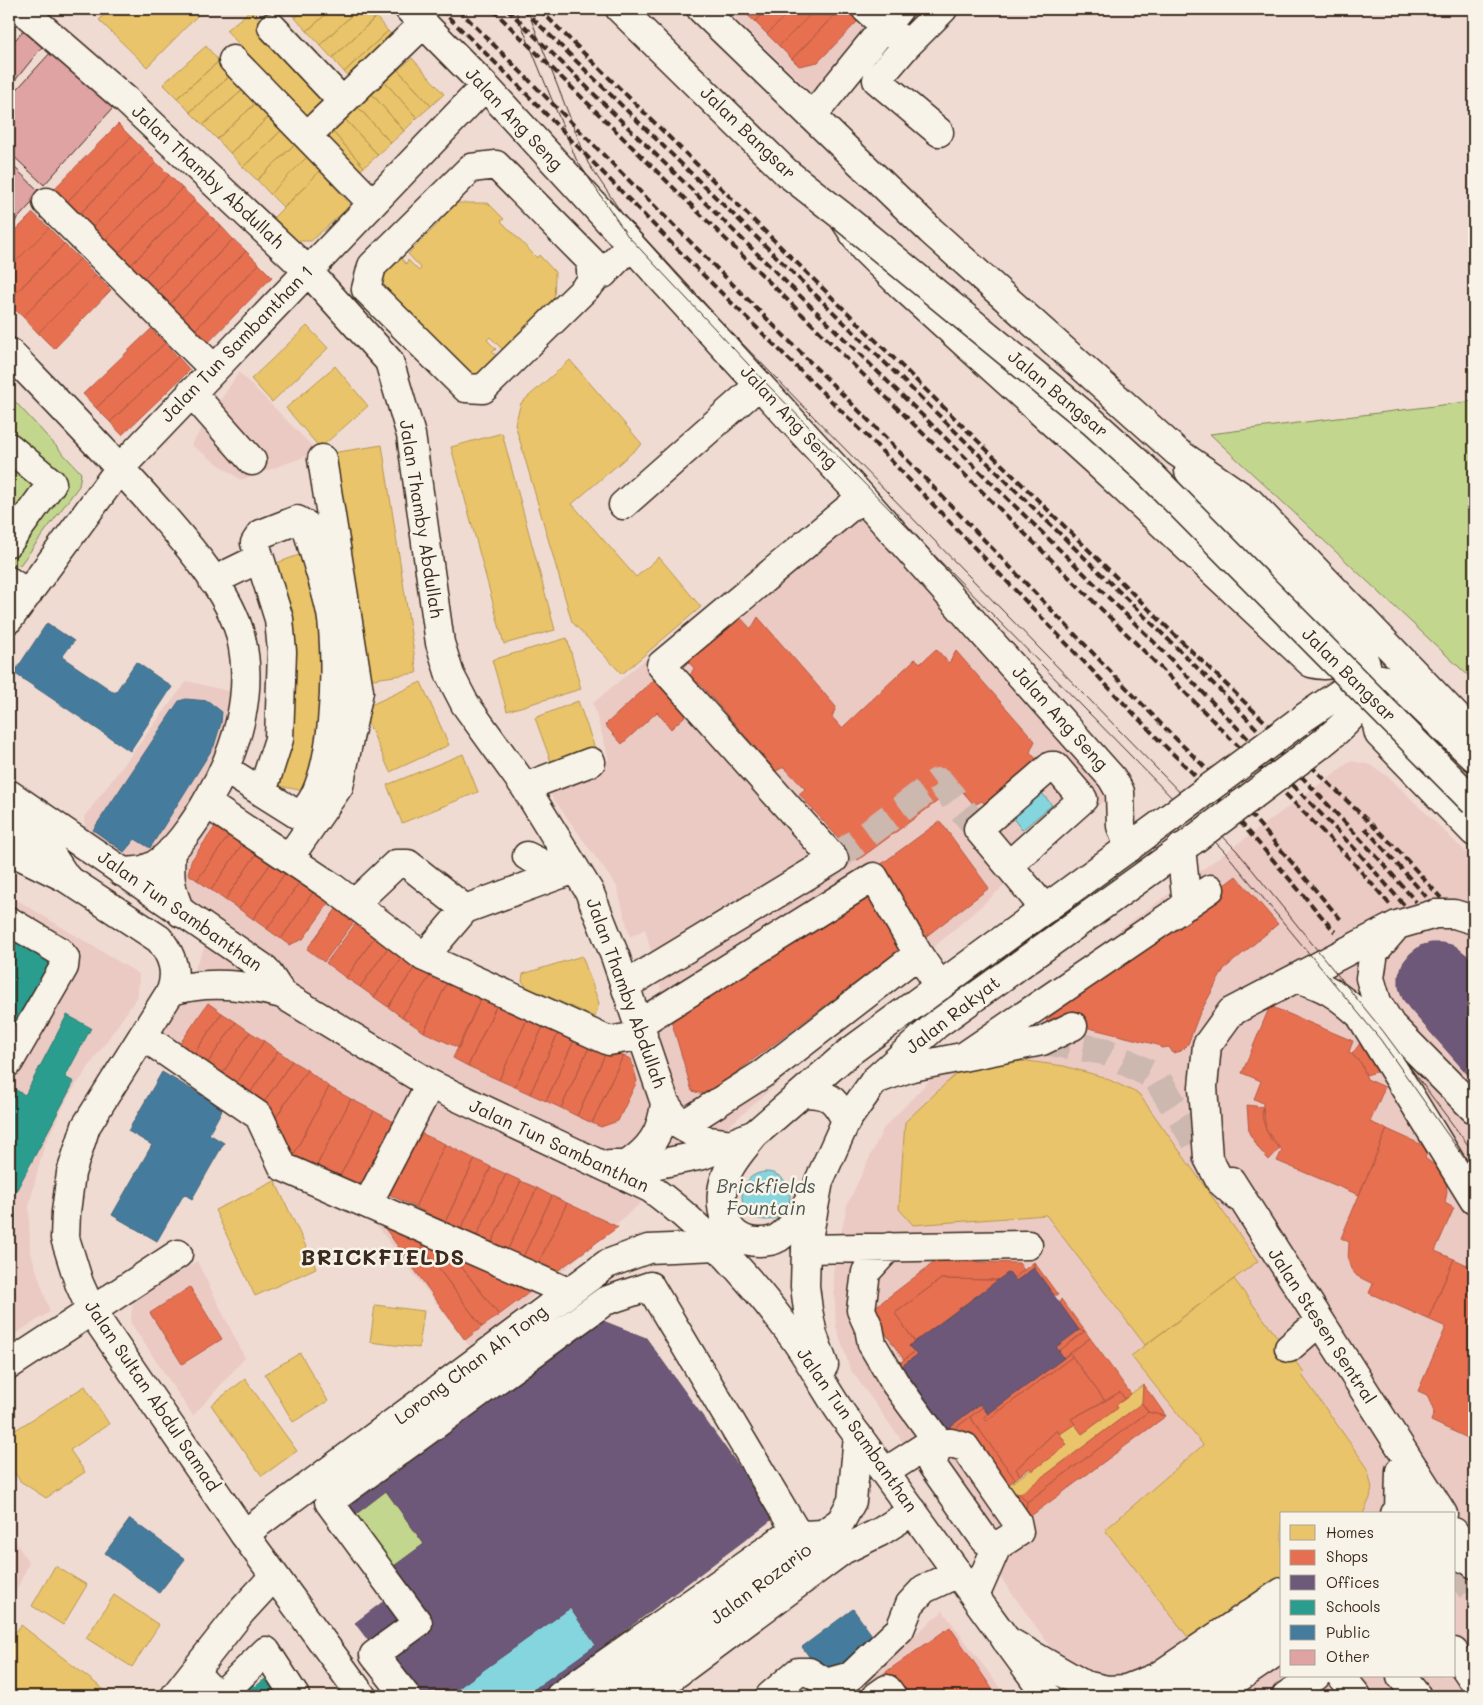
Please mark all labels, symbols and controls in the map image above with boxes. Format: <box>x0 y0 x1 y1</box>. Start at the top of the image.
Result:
street label: Jalan Ang Seng <box>461 62 569 175</box>
street label: Jalan Bangsar <box>696 80 802 184</box>
street label: Jalan Thamby Abdullah <box>127 99 290 253</box>
street label: Jalan Tun Sambanthan 1 <box>155 260 318 427</box>
street label: Jalan Bangsar <box>1003 344 1114 442</box>
street label: Jalan Ang Seng <box>736 360 844 473</box>
street label: Jalan Thamby Abdullah <box>394 418 450 620</box>
street label: Jalan Bangsar <box>1297 622 1402 727</box>
street label: Jalan Ang Seng <box>1007 660 1114 775</box>
street label: Jalan Tun Sambanthan <box>94 844 268 976</box>
street label: Jalan Thamby Abdullah <box>581 894 673 1091</box>
street label: Jalan Rakyat <box>900 970 1004 1059</box>
street label: Jalan Tun Sambanthan <box>466 1093 653 1197</box>
water label: Brickfields Fountain <box>716 1173 816 1220</box>
district label: BRICKFIELDS <box>301 1242 465 1271</box>
street label: Jalan Stesen Sentral <box>1263 1243 1382 1408</box>
street label: Jalan Sultan Abdul Samad <box>80 1295 226 1496</box>
street label: Lorong Chan Ah Tong <box>389 1299 552 1430</box>
street label: Jalan Tun Sambanthan <box>792 1342 924 1516</box>
legend <box>1280 1512 1456 1678</box>
text: Homes <box>1326 1522 1374 1542</box>
street label: Jalan Rozario <box>705 1537 816 1629</box>
text: Shops <box>1326 1546 1368 1566</box>
text: Offices <box>1326 1572 1380 1592</box>
text: Schools <box>1326 1596 1381 1616</box>
text: Public <box>1326 1622 1370 1642</box>
text: Other <box>1326 1646 1370 1666</box>

